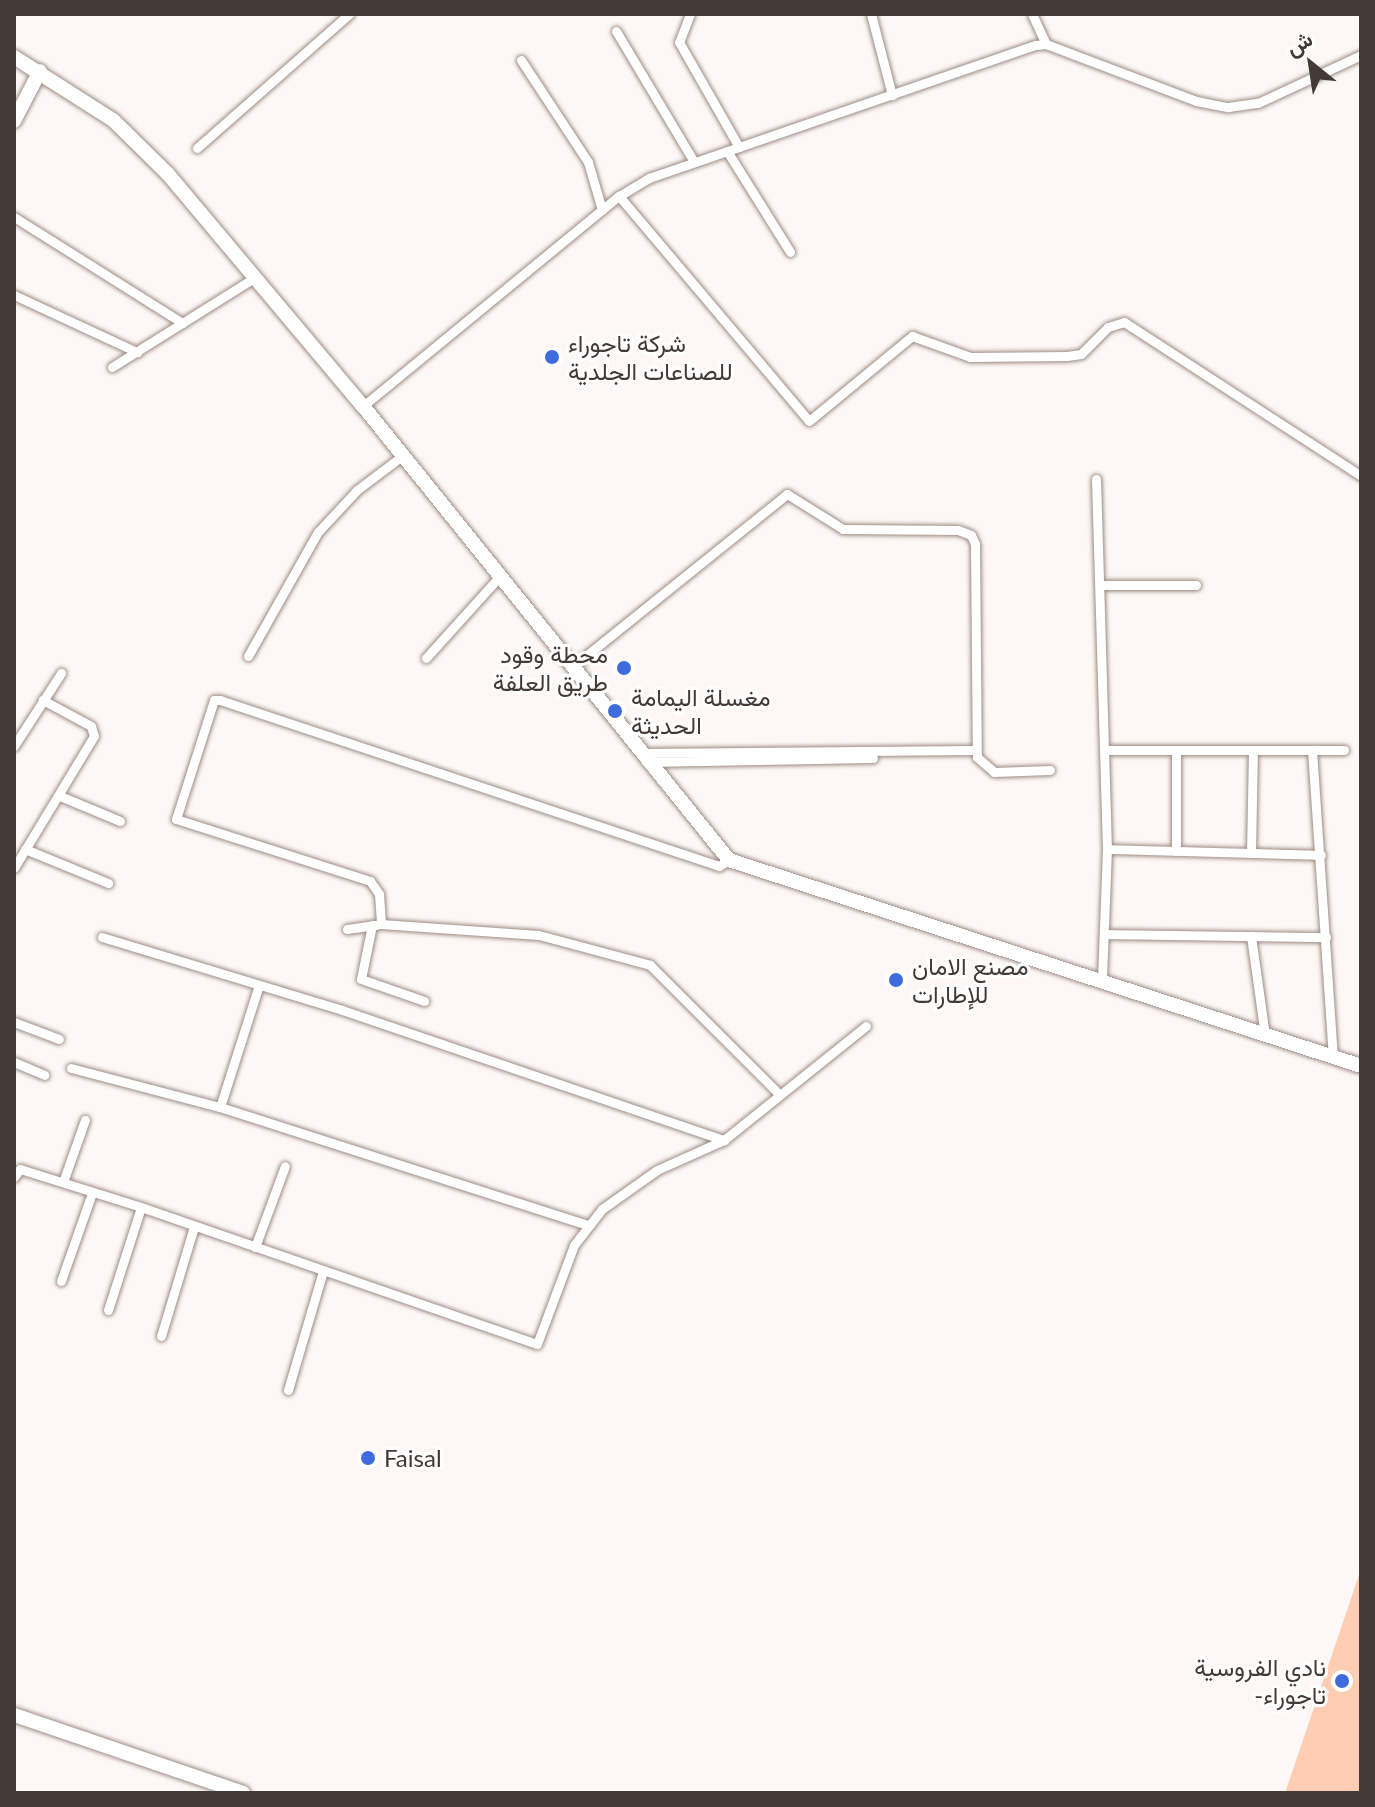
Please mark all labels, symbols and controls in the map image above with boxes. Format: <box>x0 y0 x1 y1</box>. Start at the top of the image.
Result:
north arrow <box>1271 24 1351 104</box>
text: ش <box>1281 24 1317 61</box>
place label: شركة تاجوراء للصناعات الجلدية <box>568 329 733 385</box>
marker: شركة تاجوراء للصناعات الجلدية <box>543 348 561 366</box>
place label: محطة وقود طريق العلفة <box>493 640 608 696</box>
marker: محطة وقود طريق العلفة <box>615 659 633 677</box>
place label: مغسلة اليمامة الحديثة <box>631 683 770 739</box>
marker: مغسلة اليمامة الحديثة <box>606 702 624 720</box>
place label: مصنع الامان للإطارات <box>912 952 1029 1008</box>
marker: مصنع الامان للإطارات <box>887 971 905 989</box>
place label: Faisal <box>384 1444 442 1472</box>
marker: Faisal <box>359 1449 377 1467</box>
place label: نادي الفروسية -تاجوراء <box>1194 1653 1326 1709</box>
marker: نادي الفروسية -تاجوراء <box>1333 1672 1351 1690</box>

